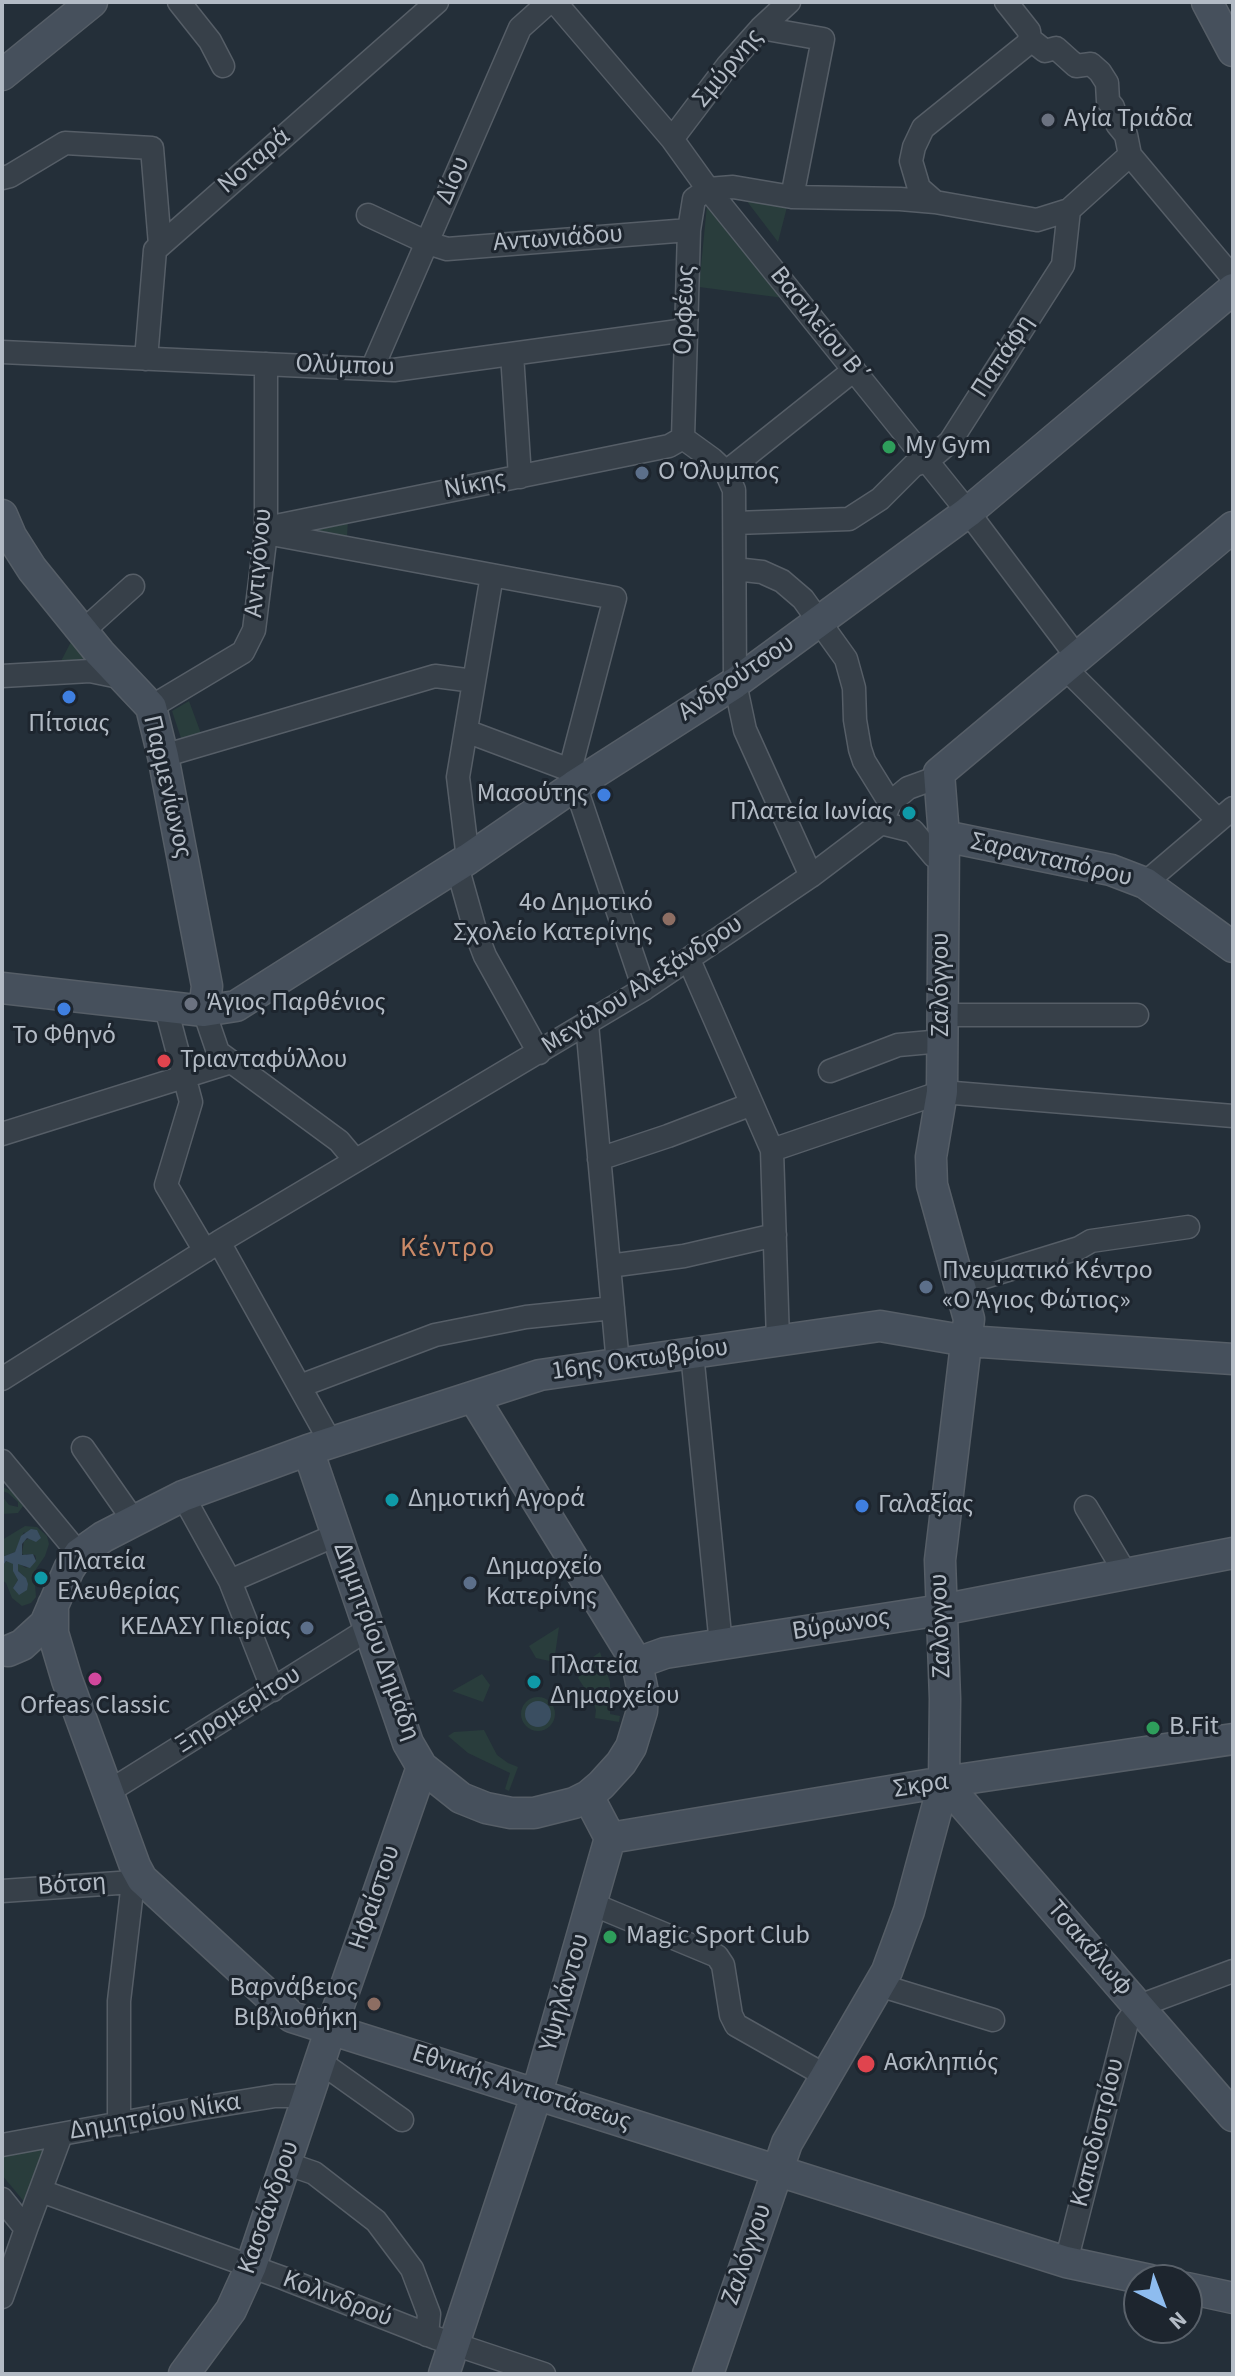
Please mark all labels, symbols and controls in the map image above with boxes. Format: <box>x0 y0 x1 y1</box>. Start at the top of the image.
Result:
street label: Σμύρνης <box>687 23 771 115</box>
place label: Αγία Τριάδα <box>1064 104 1193 136</box>
marker: Αγία Τριάδα <box>1039 111 1057 129</box>
street label: Νοταρά <box>213 122 297 202</box>
street label: Δίου <box>430 152 478 210</box>
street label: Αντωνιάδου <box>492 220 624 260</box>
street label: Βασιλείου Β΄ <box>762 261 876 393</box>
street label: Ορφέως <box>669 264 703 356</box>
street label: Παπάφη <box>966 310 1042 404</box>
street label: Ολύμπου <box>295 350 395 384</box>
place label: My Gym <box>905 431 991 463</box>
marker: My Gym <box>880 438 898 456</box>
place label: Ο Όλυμπος <box>658 457 779 489</box>
marker: Ο Όλυμπος <box>633 464 651 482</box>
street label: Νίκης <box>442 465 508 507</box>
street label: Αντιγόνου <box>240 507 280 619</box>
street label: Ανδρούτσου <box>673 629 801 729</box>
marker: Πίτσιας <box>60 688 78 706</box>
place label: Πίτσιας <box>28 709 110 741</box>
street label: Παρμενίωνος <box>134 713 198 861</box>
place label: Μασούτης <box>477 779 588 811</box>
marker: Μασούτης <box>595 786 613 804</box>
place label: Πλατεία Ιωνίας <box>730 797 893 829</box>
marker: Πλατεία Ιωνίας <box>900 804 918 822</box>
street label: Σαρανταπόρου <box>967 827 1135 895</box>
place label: 4ο Δημοτικό Σχολείο Κατερίνης <box>453 888 653 950</box>
street label: Μεγάλου Αλεξάνδρου <box>537 909 749 1063</box>
marker: 4ο Δημοτικό Σχολείο Κατερίνης <box>660 910 678 928</box>
street label: Ζαλόγγου <box>926 932 958 1038</box>
place label: Άγιος Παρθένιος <box>207 988 386 1020</box>
marker: Άγιος Παρθένιος <box>182 995 200 1013</box>
marker: Το Φθηνό <box>55 1000 73 1018</box>
place label: Το Φθηνό <box>12 1021 116 1053</box>
place label: Τριανταφύλλου <box>180 1045 347 1077</box>
marker: Τριανταφύλλου <box>155 1052 173 1070</box>
district label: Κέντρο <box>400 1233 496 1267</box>
place label: Πνευματικό Κέντρο «Ο Άγιος Φώτιος» <box>942 1256 1153 1318</box>
marker: Πνευματικό Κέντρο «Ο Άγιος Φώτιος» <box>917 1278 935 1296</box>
street label: 16ης Οκτωβρίου <box>550 1333 730 1389</box>
place label: Δημοτική Αγορά <box>408 1484 585 1516</box>
place label: Γαλαξίας <box>878 1490 974 1522</box>
marker: Δημοτική Αγορά <box>383 1491 401 1509</box>
marker: Γαλαξίας <box>853 1497 871 1515</box>
street label: Δημητρίου Δημάδη <box>325 1539 425 1745</box>
place label: Πλατεία Ελευθερίας <box>57 1547 180 1608</box>
place label: Δημαρχείο Κατερίνης <box>486 1552 602 1614</box>
marker: Πλατεία Ελευθερίας <box>32 1569 50 1587</box>
street label: Ζαλόγγου <box>925 1573 959 1679</box>
marker: Δημαρχείο Κατερίνης <box>461 1574 479 1592</box>
street label: Βύρωνος <box>790 1603 892 1649</box>
place label: ΚΕΔΑΣΥ Πιερίας <box>120 1612 291 1644</box>
marker: ΚΕΔΑΣΥ Πιερίας <box>298 1619 316 1637</box>
place label: Πλατεία Δημαρχείου <box>550 1651 679 1712</box>
street label: Ξηρομερίτου <box>171 1660 307 1762</box>
marker: Orfeas Classic <box>86 1670 104 1688</box>
marker: Πλατεία Δημαρχείου <box>525 1673 543 1691</box>
place label: Orfeas Classic <box>20 1691 170 1723</box>
place label: B.Fit <box>1169 1712 1219 1744</box>
marker: B.Fit <box>1144 1719 1162 1737</box>
street label: Σκρα <box>891 1767 951 1807</box>
street label: Ηφαίστου <box>344 1841 408 1955</box>
street label: Βότση <box>37 1868 107 1904</box>
street label: Τσακάλωφ <box>1039 1895 1139 2003</box>
place label: Magic Sport Club <box>626 1921 810 1953</box>
marker: Magic Sport Club <box>601 1928 619 1946</box>
street label: Υψηλάντου <box>534 1930 598 2056</box>
place label: Βαρνάβειος Βιβλιοθήκη <box>229 1973 358 2034</box>
marker: Βαρνάβειος Βιβλιοθήκη <box>365 1995 383 2013</box>
street label: Εθνικής Αντιστάσεως <box>408 2039 634 2139</box>
place label: Ασκληπιός <box>884 2048 998 2080</box>
marker: Ασκληπιός <box>855 2053 877 2075</box>
street label: Καποδιστρίου <box>1065 2055 1133 2211</box>
street label: Δημητρίου Νίκα <box>67 2088 243 2148</box>
street label: Κασσάνδρου <box>233 2137 307 2279</box>
street label: Ζαλόγγου <box>716 2200 780 2310</box>
north arrow <box>1123 2264 1203 2344</box>
street label: Κολινδρού <box>278 2265 396 2335</box>
text: N <box>1162 2304 1194 2337</box>

